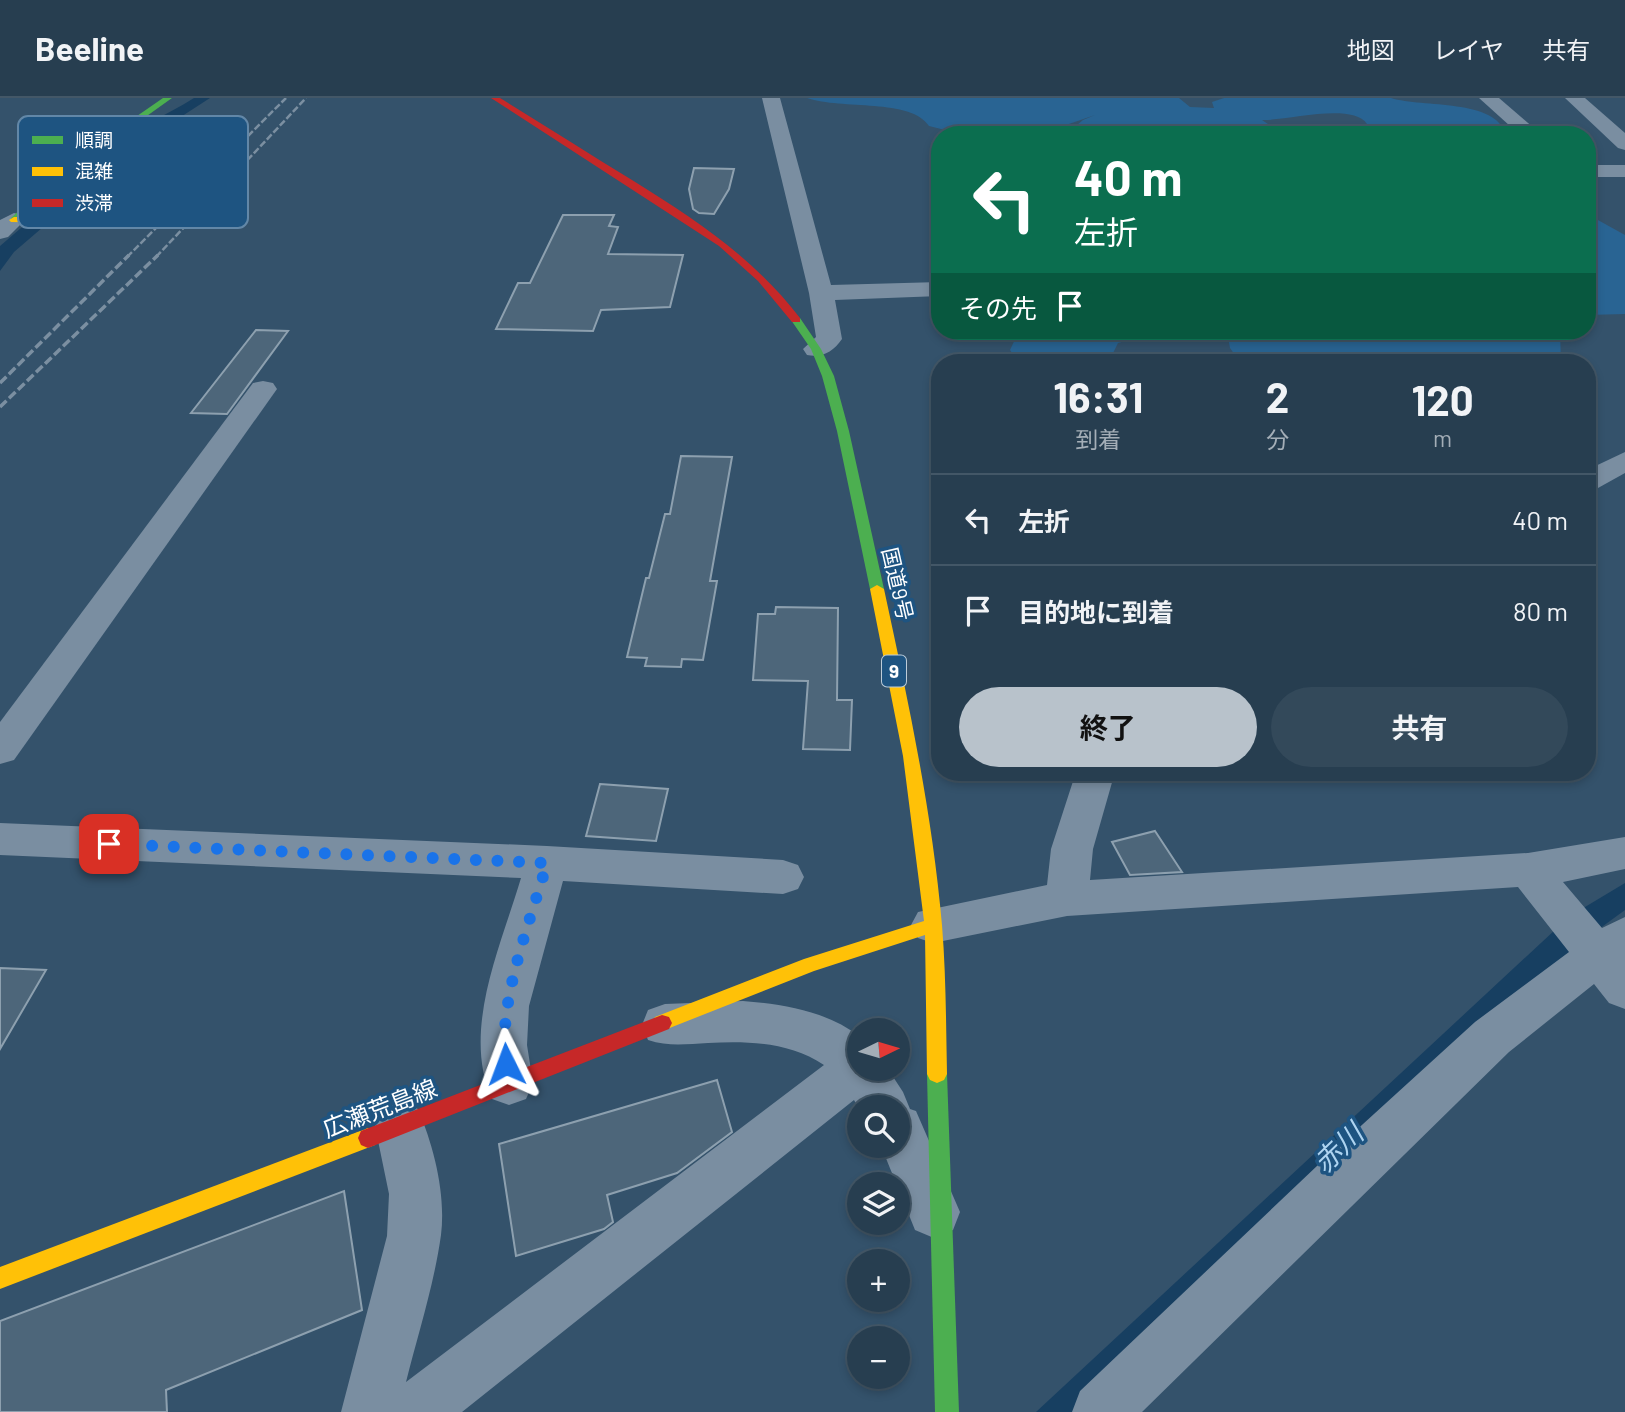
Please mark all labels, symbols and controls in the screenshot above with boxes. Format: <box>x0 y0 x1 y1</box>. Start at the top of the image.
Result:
text: Beeline <box>35 28 144 68</box>
text: 地図 <box>1347 35 1395 64</box>
text: レイヤ <box>1433 35 1504 64</box>
text: 共有 <box>1542 35 1590 64</box>
legend <box>18 116 248 228</box>
text: 順調 <box>75 128 113 151</box>
text: 40 m <box>1074 147 1182 206</box>
icon: left <box>959 154 1050 245</box>
text: 混雑 <box>75 159 113 182</box>
text: 渋滞 <box>75 191 113 214</box>
text: 左折 <box>1074 212 1138 250</box>
icon: arrive <box>1051 287 1089 325</box>
text: その先 <box>959 292 1037 323</box>
text: 16:31 <box>1053 371 1143 421</box>
text: 2 <box>1266 371 1289 421</box>
text: 120 <box>1411 374 1474 424</box>
text: m <box>1433 424 1452 452</box>
text: 到着 <box>1075 425 1121 453</box>
text: 分 <box>1266 425 1289 453</box>
icon: left <box>959 501 997 539</box>
text: 40 m <box>1512 504 1568 535</box>
text: 左折 <box>1018 505 1070 536</box>
street label: 国道9号 <box>878 545 919 623</box>
icon: arrive <box>959 592 997 630</box>
text: 80 m <box>1513 595 1568 626</box>
text: 目的地に到着 <box>1018 596 1174 627</box>
road number: 9 <box>882 656 906 686</box>
button: 終了 <box>959 687 1257 767</box>
button: 共有 <box>1271 687 1568 767</box>
pin <box>79 814 139 874</box>
icon: arrive <box>90 825 128 863</box>
north arrow <box>847 1018 910 1082</box>
map controls <box>847 1018 910 1389</box>
position arrow <box>469 1027 543 1101</box>
street label: 広瀬荒島線 <box>318 1073 441 1143</box>
button: search <box>847 1095 910 1158</box>
water label: 赤川 <box>1305 1114 1371 1179</box>
button: layers <box>847 1172 910 1235</box>
button: + <box>847 1249 910 1312</box>
button: − <box>847 1326 910 1389</box>

